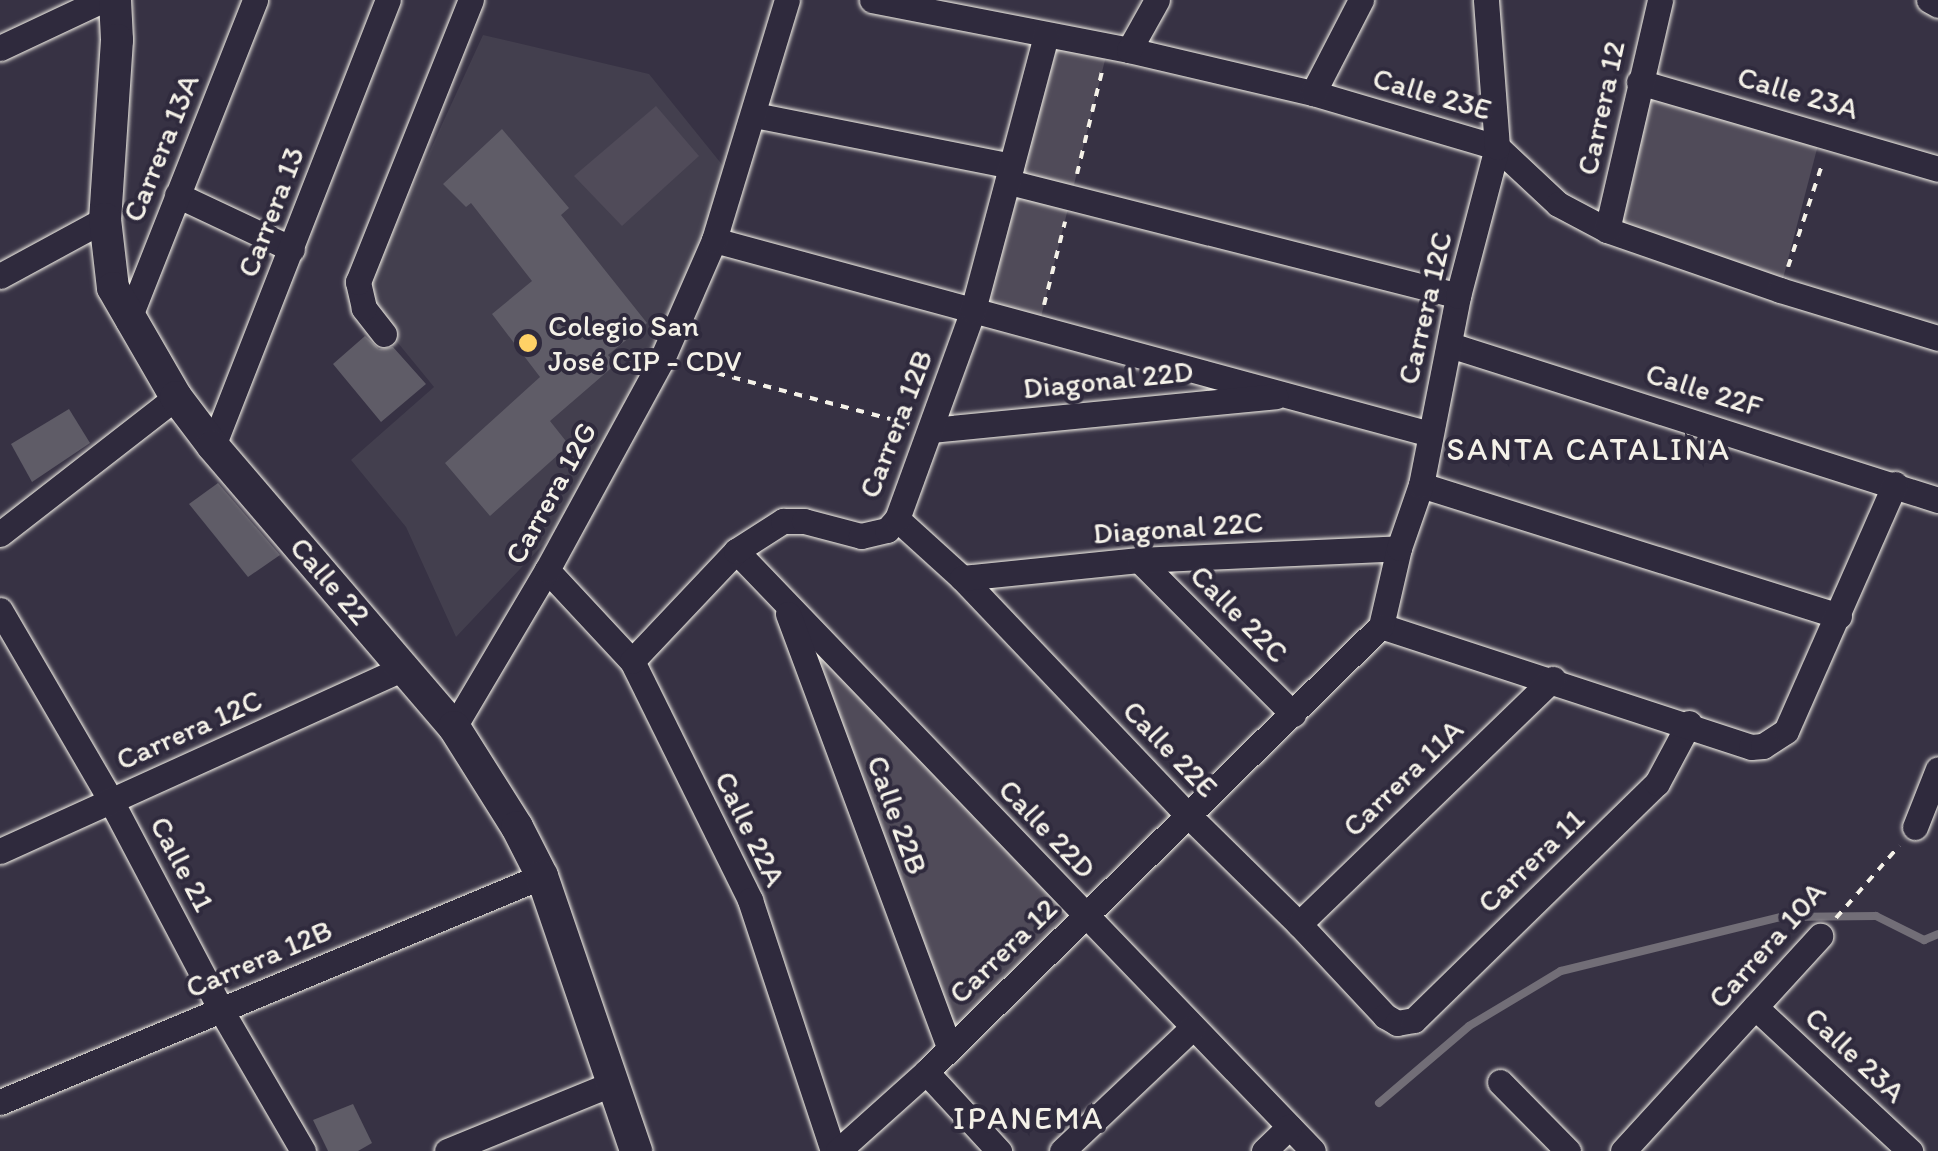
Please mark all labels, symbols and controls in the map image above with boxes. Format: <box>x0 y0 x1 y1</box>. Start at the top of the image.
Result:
street label: Carrera 12 <box>1569 38 1633 178</box>
street label: Calle 23A <box>1733 59 1863 127</box>
street label: Calle 23E <box>1369 60 1495 128</box>
street label: Carrera 13A <box>115 69 207 227</box>
street label: Carrera 13 <box>230 142 312 282</box>
street label: Carrera 12C <box>1390 228 1460 388</box>
place label: Colegio San José CIP - CDV <box>548 308 741 378</box>
marker: Colegio San José CIP - CDV <box>517 332 539 354</box>
street label: Carrera 12B <box>851 345 941 503</box>
street label: Diagonal 22D <box>1021 353 1195 407</box>
street label: Calle 22F <box>1641 355 1767 425</box>
street label: Carrera 12G <box>497 416 605 570</box>
district label: SANTA CATALINA <box>1444 430 1734 468</box>
street label: Diagonal 22C <box>1092 504 1264 552</box>
street label: Calle 22 <box>282 530 378 632</box>
street label: Calle 22C <box>1183 558 1295 670</box>
street label: Carrera 12C <box>111 682 267 778</box>
street label: Calle 22E <box>1115 693 1225 805</box>
street label: Carrera 11A <box>1335 712 1471 844</box>
street label: Calle 22B <box>859 751 935 879</box>
street label: Calle 22A <box>707 766 793 892</box>
street label: Calle 22D <box>991 772 1103 886</box>
street label: Carrera 11 <box>1470 801 1592 921</box>
street label: Calle 21 <box>142 810 222 918</box>
street label: Carrera 10A <box>1701 874 1833 1016</box>
street label: Carrera 12 <box>941 891 1065 1011</box>
street label: Carrera 12B <box>180 912 338 1006</box>
street label: Calle 23A <box>1797 999 1913 1111</box>
district label: IPANEMA <box>953 1099 1105 1137</box>

